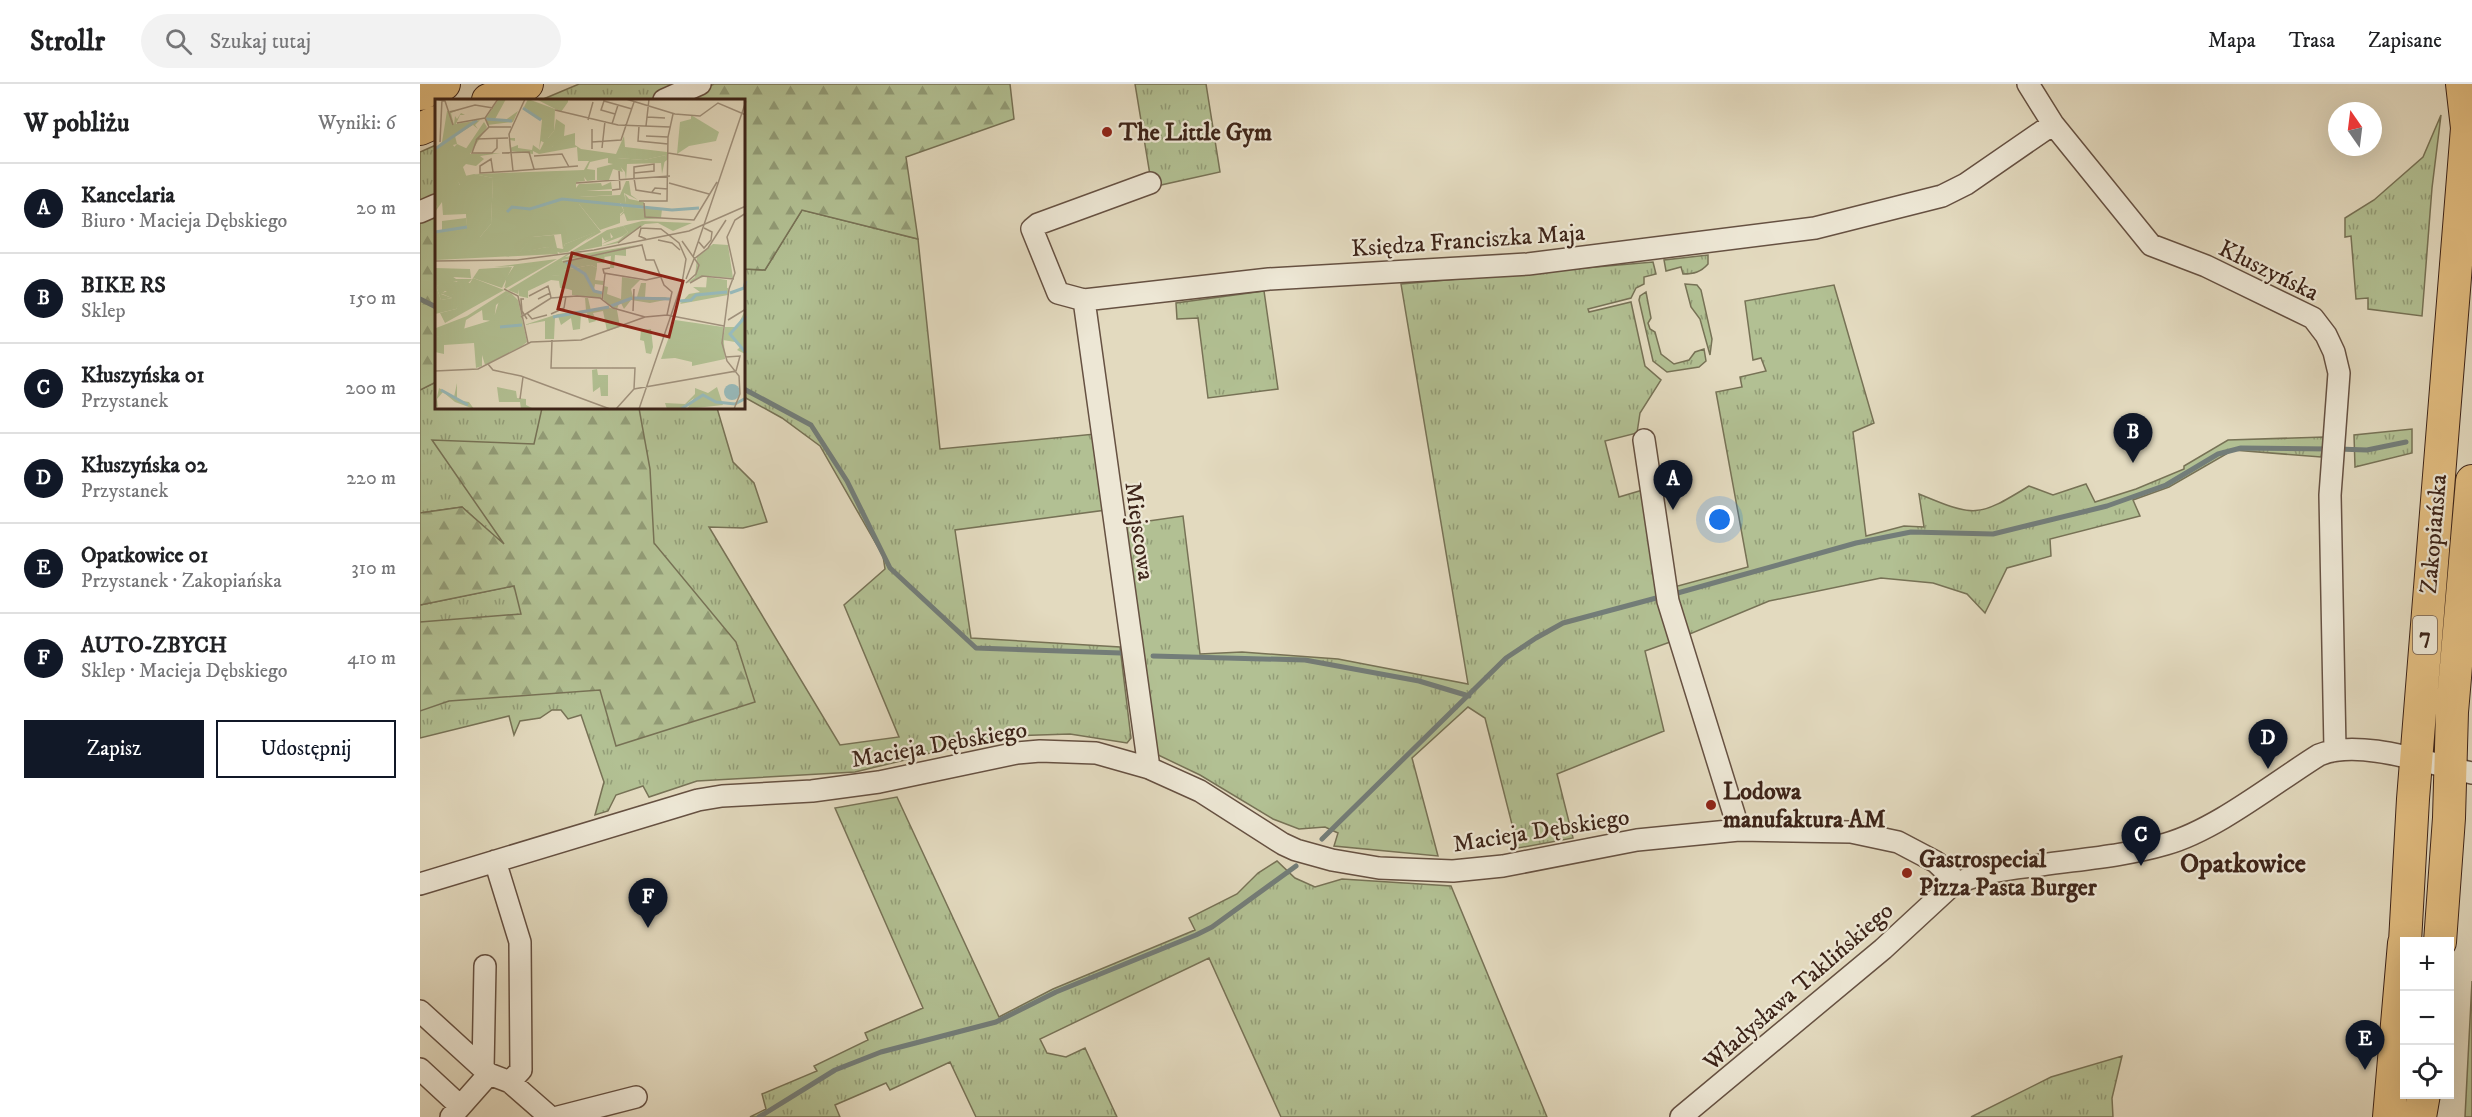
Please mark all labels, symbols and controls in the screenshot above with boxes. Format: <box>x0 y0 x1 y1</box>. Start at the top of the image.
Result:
search box <box>141 14 561 68</box>
text: Strollr <box>30 24 105 59</box>
icon: search <box>162 25 195 58</box>
text: Szukaj tutaj <box>210 28 311 55</box>
text: Mapa <box>2208 28 2256 54</box>
text: Trasa <box>2289 28 2335 54</box>
text: Zapisane <box>2368 28 2442 54</box>
inset map <box>435 99 746 410</box>
north arrow <box>2328 102 2382 156</box>
text: W pobliżu <box>24 107 129 140</box>
text: Wyniki: 6 <box>318 111 396 136</box>
place label: The Little Gym <box>1118 118 1272 148</box>
marker: The Little Gym <box>1100 125 1114 139</box>
text: Kancelaria <box>81 182 175 209</box>
text: A <box>37 196 50 221</box>
text: 20 m <box>356 196 396 221</box>
text: Biuro · Macieja Dębskiego <box>81 209 287 234</box>
street label: Księdza Franciszka Maja <box>1350 218 1587 264</box>
street label: Kłuszyńska <box>2213 234 2324 308</box>
text: BIKE RS <box>81 272 166 299</box>
text: B <box>37 286 50 311</box>
text: 150 m <box>349 286 396 311</box>
text: Sklep <box>81 299 126 324</box>
text: Kłuszyńska 01 <box>81 362 205 389</box>
text: C <box>37 376 50 401</box>
text: 200 m <box>345 376 396 401</box>
text: Przystanek <box>81 389 168 414</box>
pin: B <box>2114 414 2152 463</box>
text: Kłuszyńska 02 <box>81 452 207 479</box>
pin: A <box>1654 460 1692 510</box>
text: D <box>36 466 51 491</box>
text: 220 m <box>346 466 396 491</box>
street label: Zakopiańska <box>2414 472 2454 595</box>
text: Przystanek <box>81 479 168 504</box>
street label: Miejscowa <box>1117 480 1161 583</box>
your location <box>1705 505 1734 534</box>
text: Opatkowice 01 <box>81 542 208 569</box>
text: E <box>36 556 51 581</box>
text: 310 m <box>351 556 396 581</box>
text: Przystanek · Zakopiańska <box>81 569 282 594</box>
road number: 7 <box>2413 616 2437 654</box>
text: AUTO-ZBYCH <box>81 632 227 659</box>
text: F <box>37 646 50 671</box>
text: 410 m <box>347 646 396 671</box>
text: Sklep · Macieja Dębskiego <box>81 659 288 684</box>
street label: Macieja Dębskiego <box>849 715 1030 775</box>
button: Zapisz <box>24 720 204 778</box>
button: Udostępnij <box>216 720 396 778</box>
pin: D <box>2248 720 2288 769</box>
place label: Lodowa manufaktura AM <box>1723 777 1886 835</box>
marker: Lodowa manufaktura AM <box>1704 798 1718 812</box>
street label: Macieja Dębskiego <box>1451 802 1631 860</box>
pin: C <box>2122 816 2160 866</box>
place label: Gastrospecial Pizza Pasta Burger <box>1919 845 2098 903</box>
district label: Opatkowice <box>2180 847 2306 881</box>
marker: Gastrospecial Pizza Pasta Burger <box>1900 866 1914 880</box>
pin: F <box>628 878 668 928</box>
street label: Władysława Taklińskiego <box>1697 896 1900 1078</box>
map controls <box>2400 937 2454 1099</box>
button: + <box>2400 937 2454 991</box>
button: − <box>2400 991 2454 1045</box>
pin: E <box>2346 1020 2384 1070</box>
button: locate <box>2400 1045 2454 1099</box>

